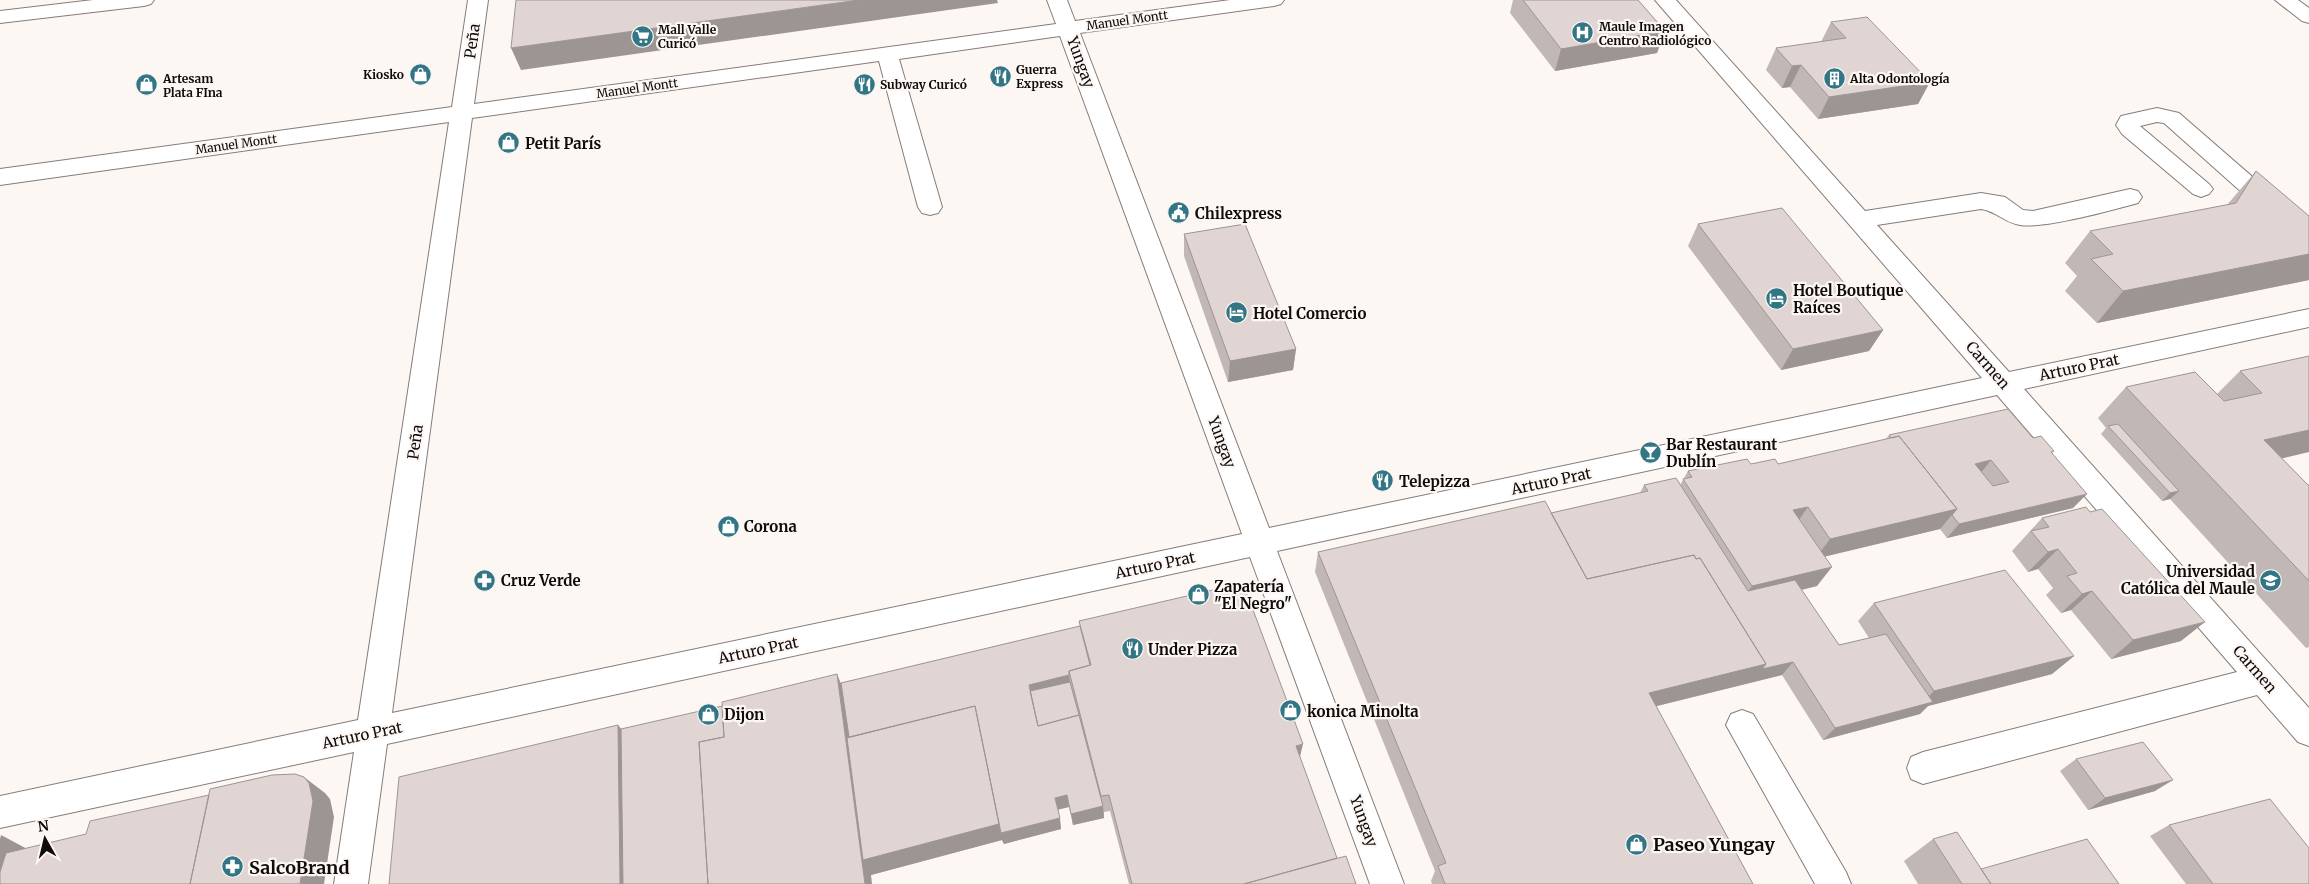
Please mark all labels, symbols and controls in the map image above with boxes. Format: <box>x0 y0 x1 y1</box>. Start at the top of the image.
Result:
street label: Manuel Montt <box>1085 7 1169 33</box>
place label: Maule Imagen Centro Radiológico <box>1599 19 1711 48</box>
hospital icon: Maule Imagen Centro Radiológico <box>1571 21 1595 45</box>
street label: Peña <box>460 22 484 60</box>
place label: Mall Valle Curicó <box>658 22 717 51</box>
supermarket icon: Mall Valle Curicó <box>630 24 654 48</box>
street label: Yungay <box>1063 33 1099 91</box>
shop icon: Kiosko <box>408 62 432 86</box>
place label: Guerra Express <box>1016 62 1063 91</box>
restaurant icon: Guerra Express <box>988 64 1012 88</box>
building icon: Alta Odontología <box>1822 66 1846 90</box>
place label: Kiosko <box>363 67 404 82</box>
place label: Artesam Plata FIna <box>162 71 223 100</box>
place label: Alta Odontología <box>1849 71 1950 86</box>
restaurant icon: Subway Curicó <box>852 72 876 96</box>
shop icon: Artesam Plata FIna <box>135 73 159 97</box>
street label: Manuel Montt <box>595 75 679 101</box>
place label: Subway Curicó <box>880 77 967 92</box>
street label: Manuel Montt <box>194 131 278 157</box>
shop icon: Petit París <box>497 131 521 155</box>
place label: Petit París <box>525 134 602 153</box>
public building icon: Chilexpress <box>1167 201 1191 225</box>
place label: Chilexpress <box>1195 204 1282 223</box>
place label: Hotel Boutique Raíces <box>1793 281 1903 317</box>
hotel icon: Hotel Boutique Raíces <box>1765 287 1789 311</box>
hotel icon: Hotel Comercio <box>1225 301 1249 325</box>
place label: Hotel Comercio <box>1253 304 1366 323</box>
street label: Carmen <box>1962 337 2014 393</box>
street label: Arturo Prat <box>2036 349 2121 385</box>
street label: Yungay <box>1204 413 1240 471</box>
street label: Peña <box>403 423 427 461</box>
place label: Bar Restaurant Dublín <box>1666 435 1777 471</box>
bar icon: Bar Restaurant Dublín <box>1638 441 1662 465</box>
street label: Arturo Prat <box>1508 463 1593 499</box>
restaurant icon: Telepizza <box>1371 469 1395 493</box>
place label: Telepizza <box>1399 472 1471 491</box>
shop icon: Corona <box>716 514 740 538</box>
place label: Corona <box>744 517 797 536</box>
street label: Arturo Prat <box>1112 547 1197 583</box>
place label: Universidad Católica del Maule <box>2121 562 2255 598</box>
pharmacy icon: Cruz Verde <box>473 568 497 592</box>
school or university icon: Universidad Católica del Maule <box>2259 568 2283 592</box>
place label: Cruz Verde <box>501 571 581 590</box>
place label: Zapatería "El Negro" <box>1214 577 1292 613</box>
shop icon: Zapatería "El Negro" <box>1186 583 1210 607</box>
street label: Arturo Prat <box>715 632 800 668</box>
restaurant icon: Under Pizza <box>1120 637 1144 661</box>
place label: Under Pizza <box>1148 640 1238 659</box>
street label: Carmen <box>2229 641 2281 697</box>
shop icon: konica Minolta <box>1279 699 1303 723</box>
shop icon: Dijon <box>696 702 720 726</box>
place label: konica Minolta <box>1307 702 1419 721</box>
place label: Dijon <box>724 705 764 724</box>
street label: Arturo Prat <box>319 717 404 753</box>
street label: Yungay <box>1346 792 1382 850</box>
north arrow <box>20 814 70 864</box>
text: N <box>36 816 50 836</box>
shop icon: Paseo Yungay <box>1625 832 1649 856</box>
place label: Paseo Yungay <box>1653 833 1775 856</box>
pharmacy icon: SalcoBrand <box>221 855 245 879</box>
place label: SalcoBrand <box>249 856 350 879</box>

